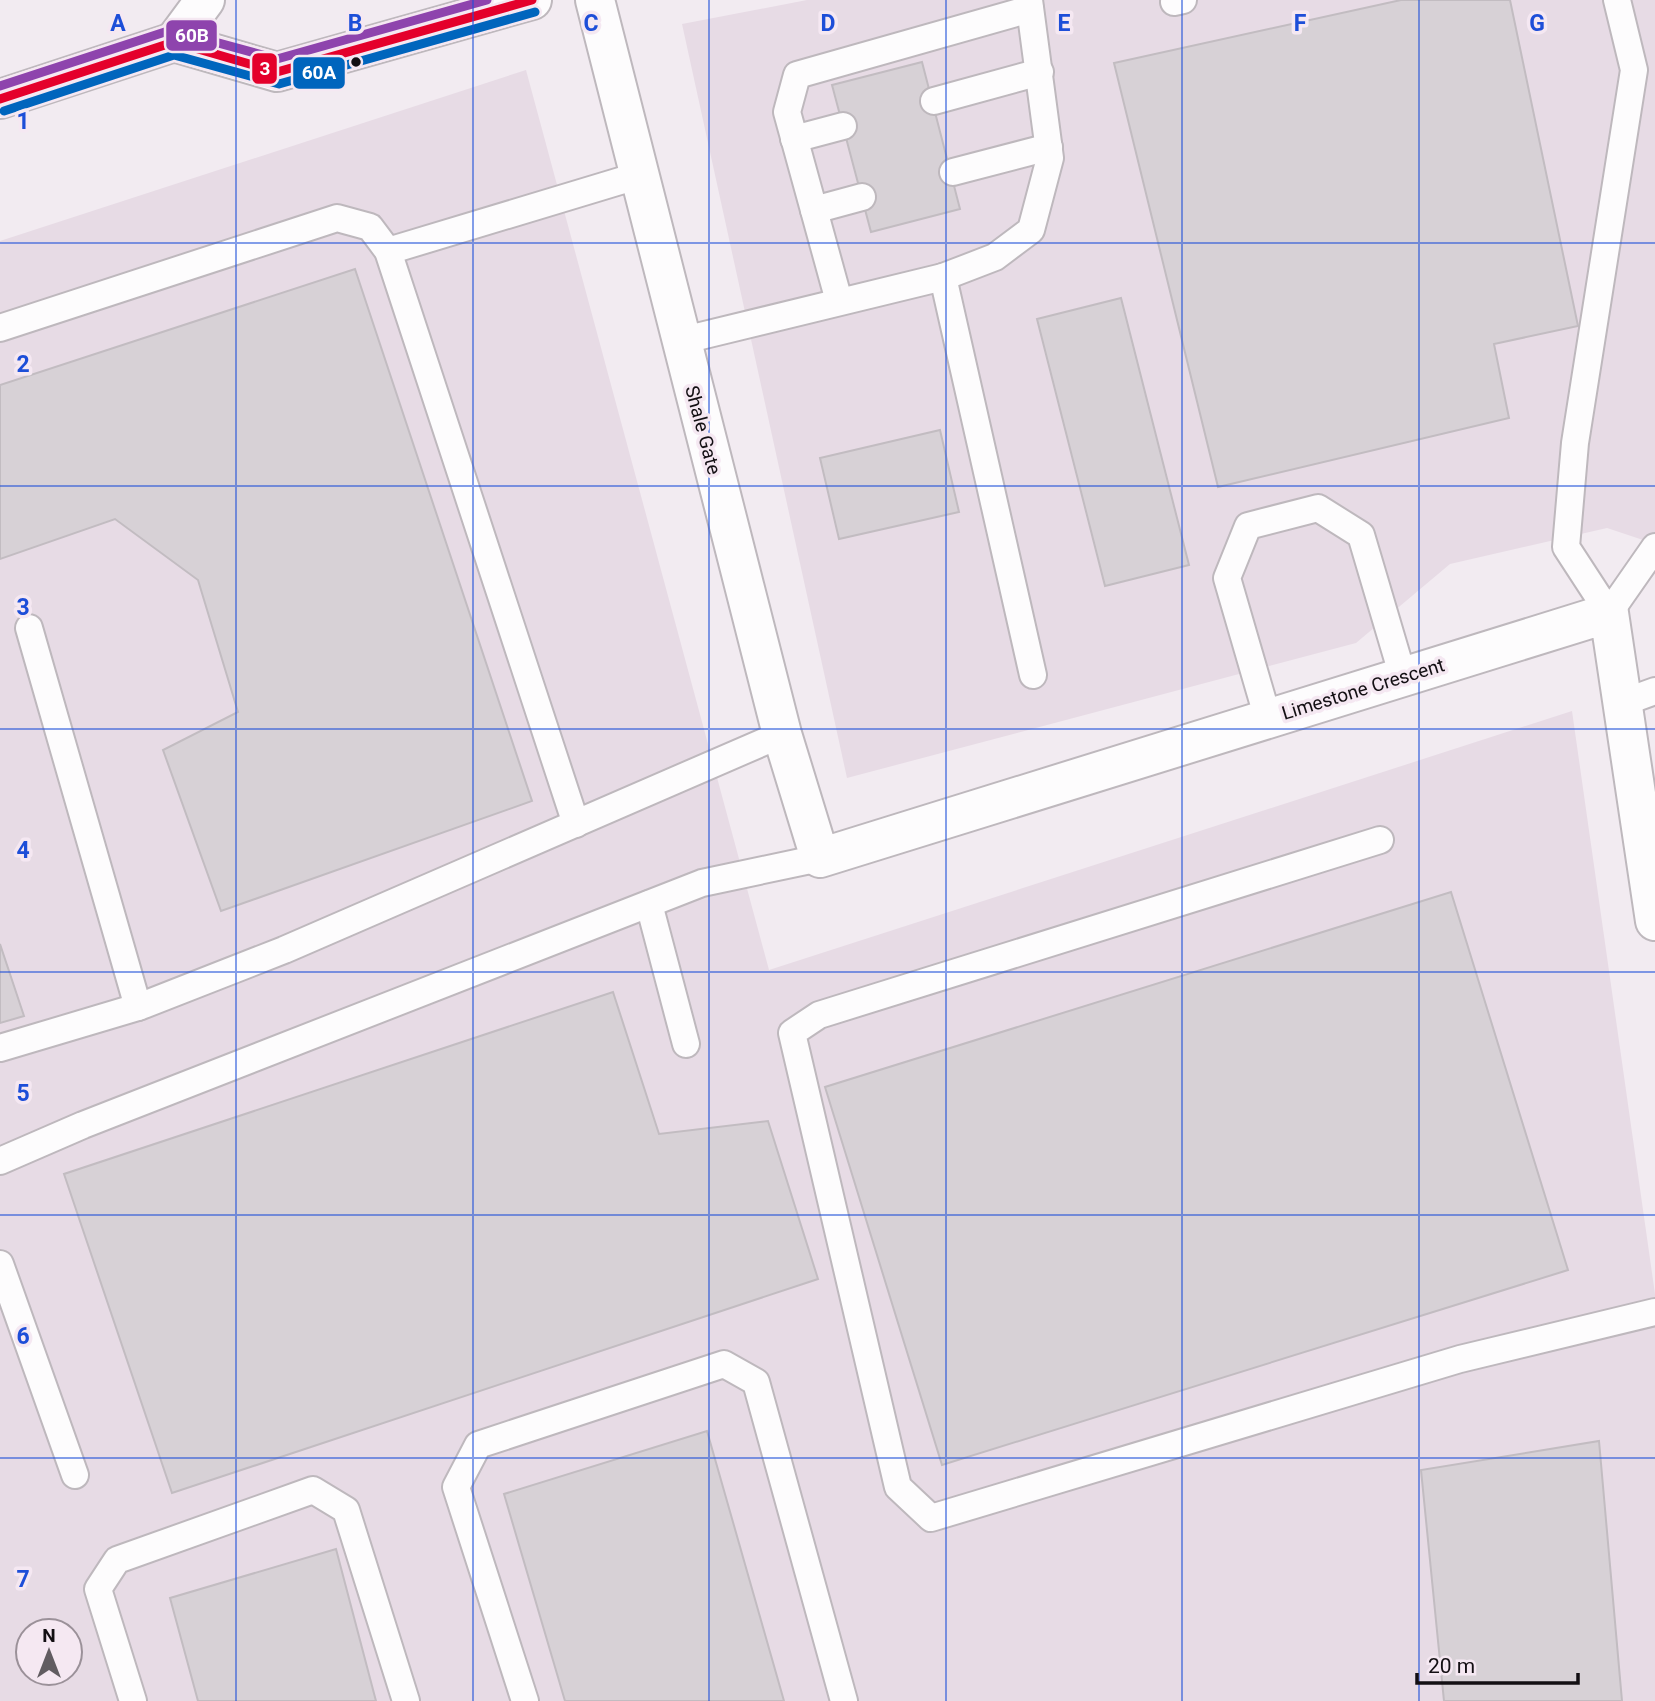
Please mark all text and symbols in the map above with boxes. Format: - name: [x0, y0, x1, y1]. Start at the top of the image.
- text: A: [110, 10, 126, 37]
- text: B: [348, 10, 362, 37]
- text: C: [583, 10, 599, 37]
- text: D: [821, 10, 835, 37]
- text: E: [1058, 10, 1071, 37]
- text: F: [1294, 10, 1307, 37]
- text: G: [1529, 10, 1545, 37]
- line badge: 60B: [165, 19, 218, 52]
- text: 60B: [175, 24, 209, 47]
- line badge: 3: [251, 52, 278, 85]
- unlabelled marker: [349, 55, 363, 69]
- line badge: 60A: [292, 56, 346, 90]
- text: 3: [260, 57, 270, 80]
- text: 60A: [302, 61, 337, 84]
- text: 1: [16, 108, 30, 135]
- text: 2: [16, 351, 30, 378]
- street label: Shale Gate: [680, 383, 726, 477]
- text: 3: [16, 594, 30, 621]
- street label: Limestone Crescent: [1279, 653, 1447, 725]
- text: 4: [16, 837, 30, 864]
- text: 5: [16, 1080, 30, 1107]
- text: 6: [16, 1323, 30, 1350]
- text: 7: [16, 1566, 30, 1593]
- north arrow: [14, 1617, 84, 1687]
- text: N: [42, 1624, 56, 1647]
- scale bar: [1417, 1642, 1578, 1686]
- text: 20 m: [1428, 1654, 1475, 1678]

